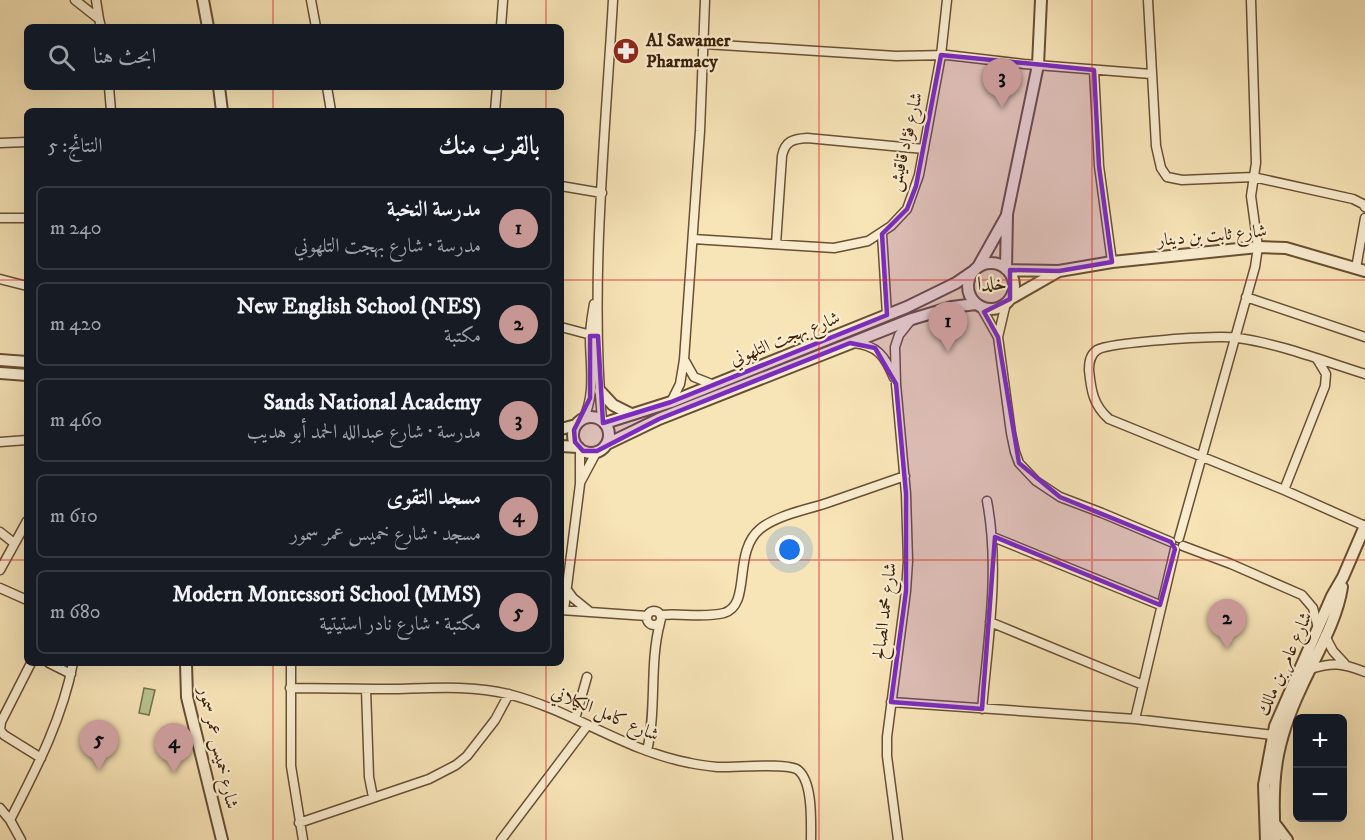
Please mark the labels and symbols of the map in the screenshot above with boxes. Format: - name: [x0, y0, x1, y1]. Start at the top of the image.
- place label: Al Sawamer Pharmacy: [645, 30, 731, 73]
- pharmacy icon: Al Sawamer Pharmacy: [611, 36, 641, 66]
- pin: 3: [982, 58, 1022, 108]
- street label: شارع فؤاد قاقيش: [884, 90, 931, 194]
- street label: شارع ثابت بن دينار: [1154, 220, 1268, 255]
- district label: خلدا: [977, 272, 1007, 297]
- pin: 1: [928, 302, 968, 352]
- street label: شارع بهجت التلهوني: [727, 307, 844, 374]
- your location: [775, 535, 804, 564]
- street label: شارع محمد الصالح: [868, 561, 906, 661]
- pin: 2: [1208, 600, 1246, 649]
- street label: شارع عامر بن مالك: [1252, 609, 1320, 721]
- street label: شارع كامل الكيلاني: [547, 681, 662, 749]
- street label: شارع خميس عمر سمور: [190, 683, 243, 812]
- pin: 5: [80, 720, 118, 770]
- pin: 4: [154, 724, 194, 773]

